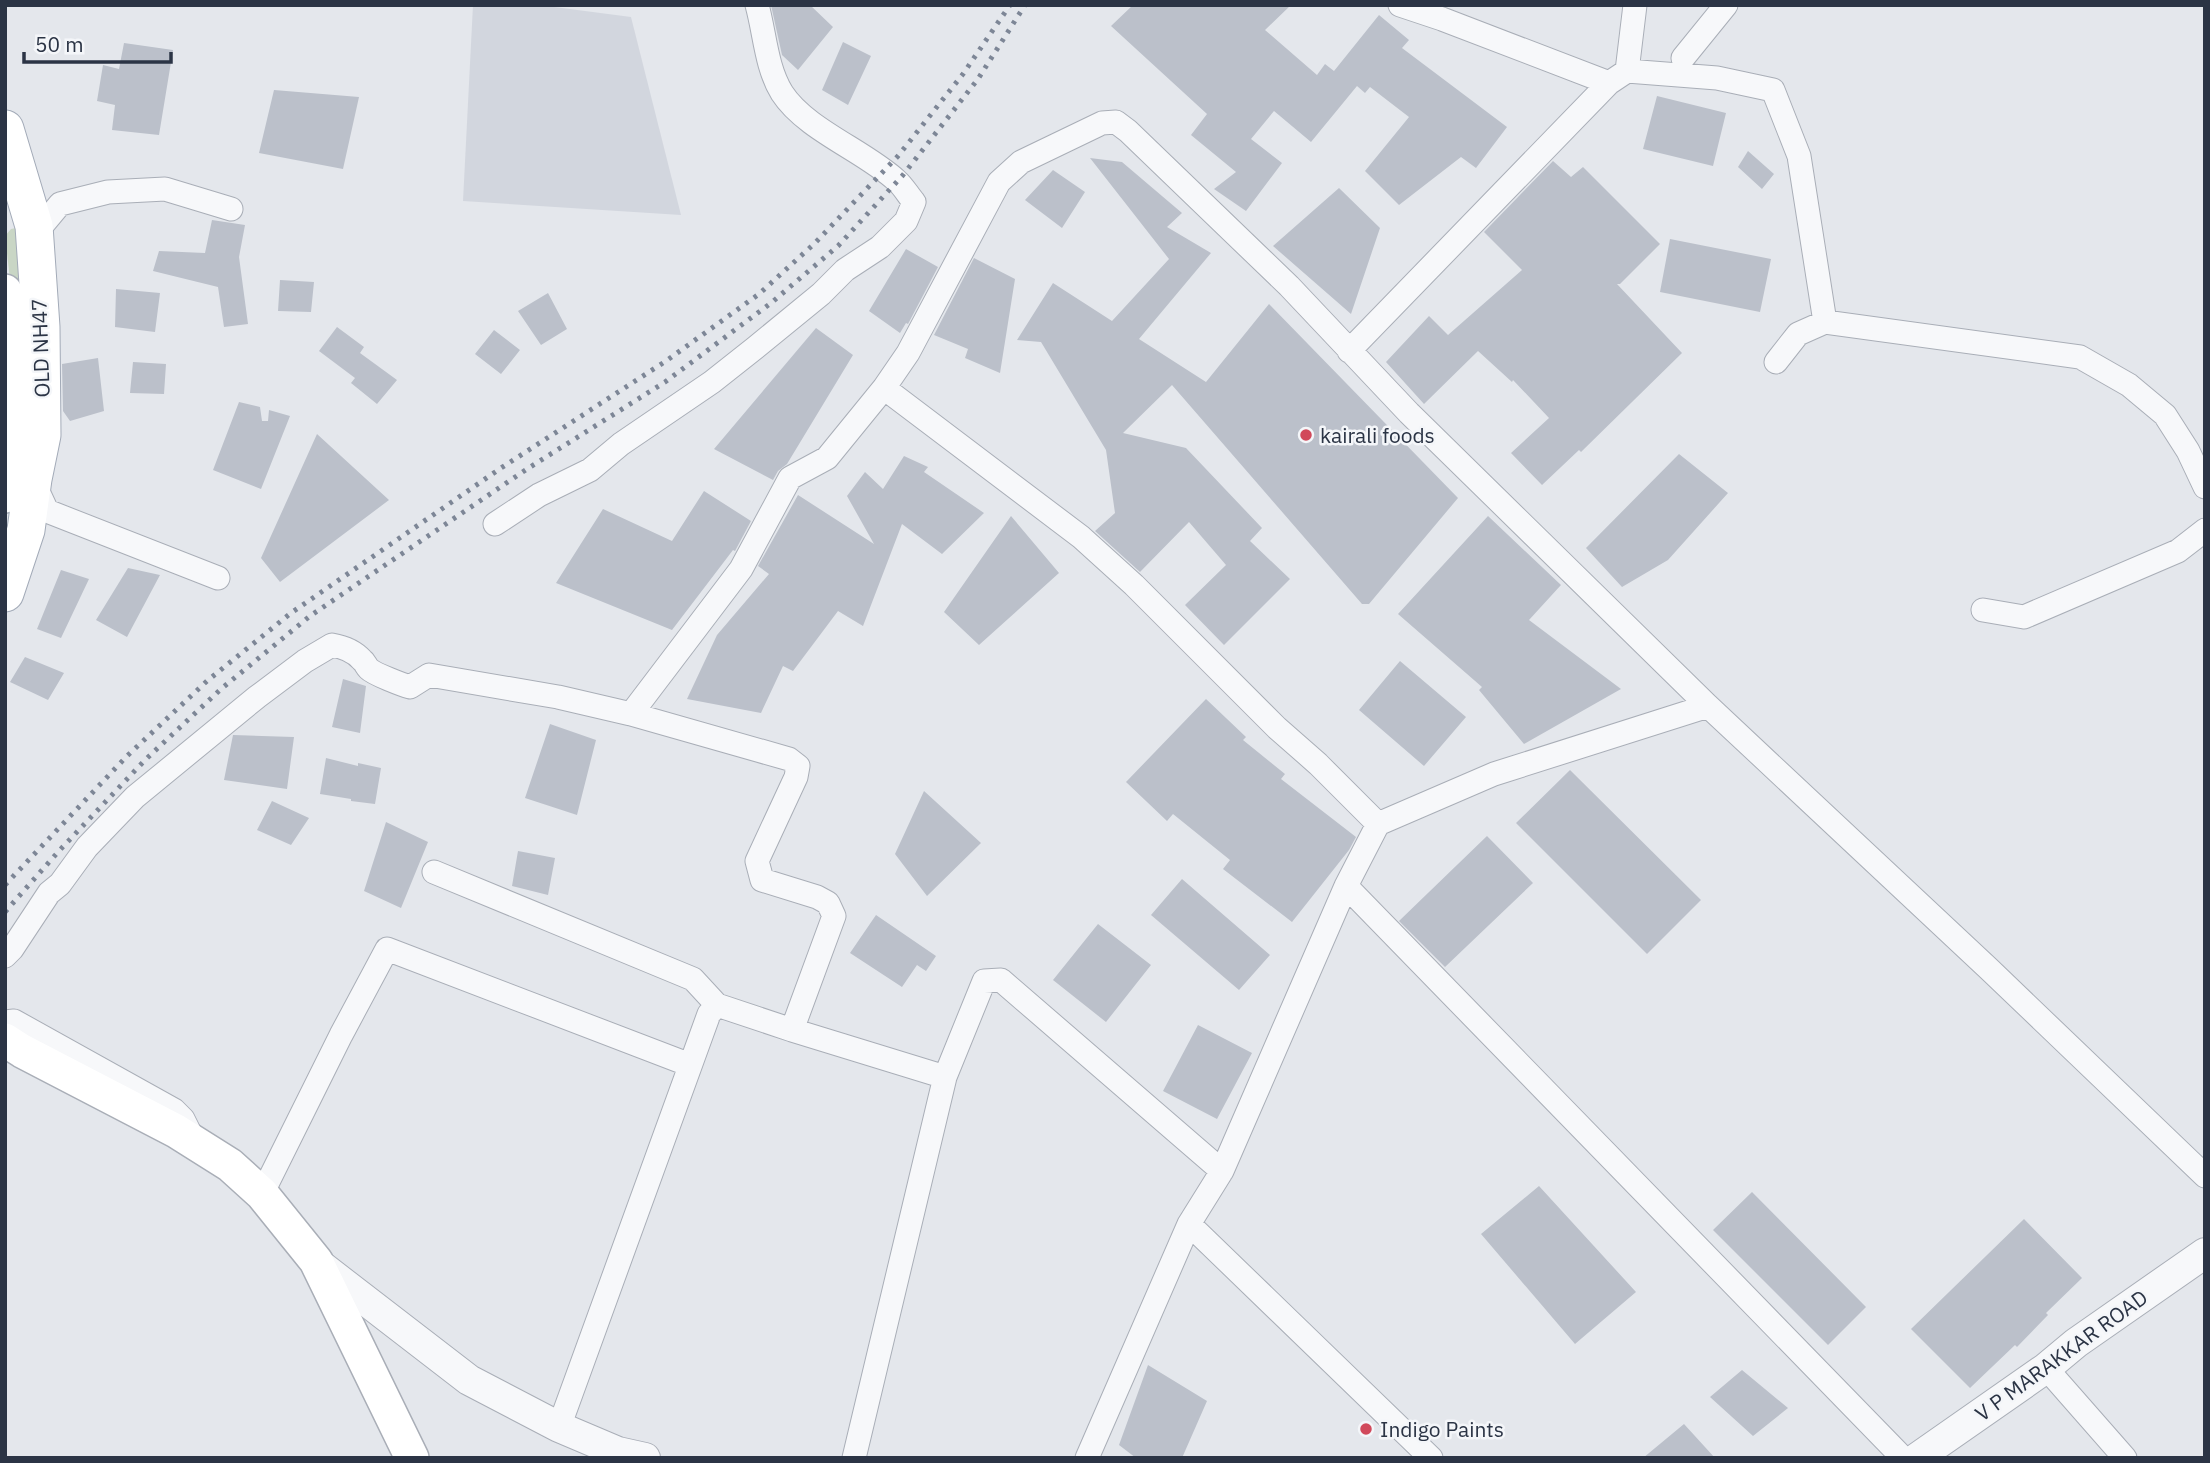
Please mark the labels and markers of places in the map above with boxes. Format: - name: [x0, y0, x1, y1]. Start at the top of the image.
- place label: kairali foods: [1320, 421, 1435, 449]
- marker: kairali foods: [1298, 427, 1314, 443]
- place label: Indigo Paints: [1380, 1415, 1504, 1443]
- marker: Indigo Paints: [1358, 1421, 1374, 1437]

